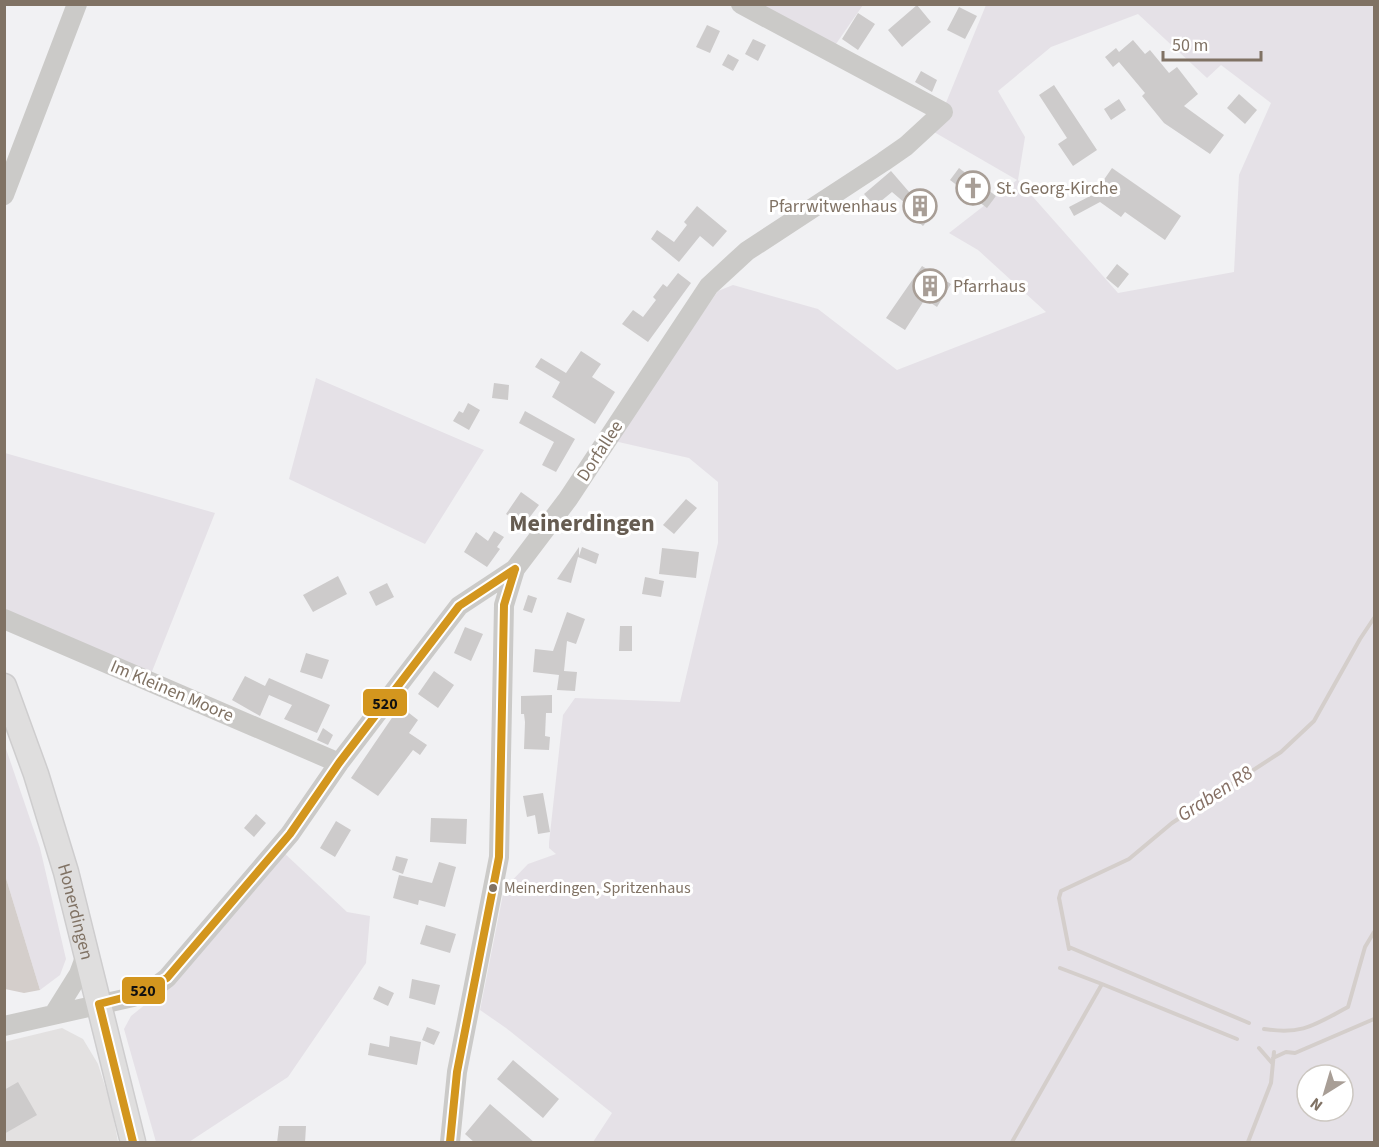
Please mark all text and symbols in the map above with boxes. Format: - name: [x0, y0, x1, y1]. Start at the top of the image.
- scale bar: [1163, 24, 1260, 62]
- text: 50 m: [1172, 33, 1208, 58]
- church icon: St. Georg-Kirche: [955, 170, 991, 206]
- place label: St. Georg-Kirche: [996, 176, 1118, 201]
- building icon: Pfarrwitwenhaus: [902, 188, 938, 224]
- place label: Pfarrwitwenhaus: [769, 194, 897, 219]
- building icon: Pfarrhaus: [912, 268, 948, 304]
- place label: Pfarrhaus: [953, 274, 1026, 299]
- street label: Dorfallee: [571, 416, 629, 486]
- district label: Meinerdingen: [509, 506, 655, 541]
- street label: Im Kleinen Moore: [107, 654, 237, 728]
- line badge: 520: [362, 688, 408, 717]
- text: 520: [372, 693, 398, 715]
- water label: Graben R8: [1172, 759, 1258, 829]
- street label: Honerdingen: [52, 860, 100, 962]
- place label: Meinerdingen, Spritzenhaus: [504, 877, 691, 899]
- marker: Meinerdingen, Spritzenhaus: [487, 882, 499, 894]
- line badge: 520: [121, 976, 166, 1005]
- text: 520: [130, 980, 156, 1002]
- north arrow: [1295, 1063, 1355, 1123]
- text: N: [1306, 1092, 1327, 1116]

